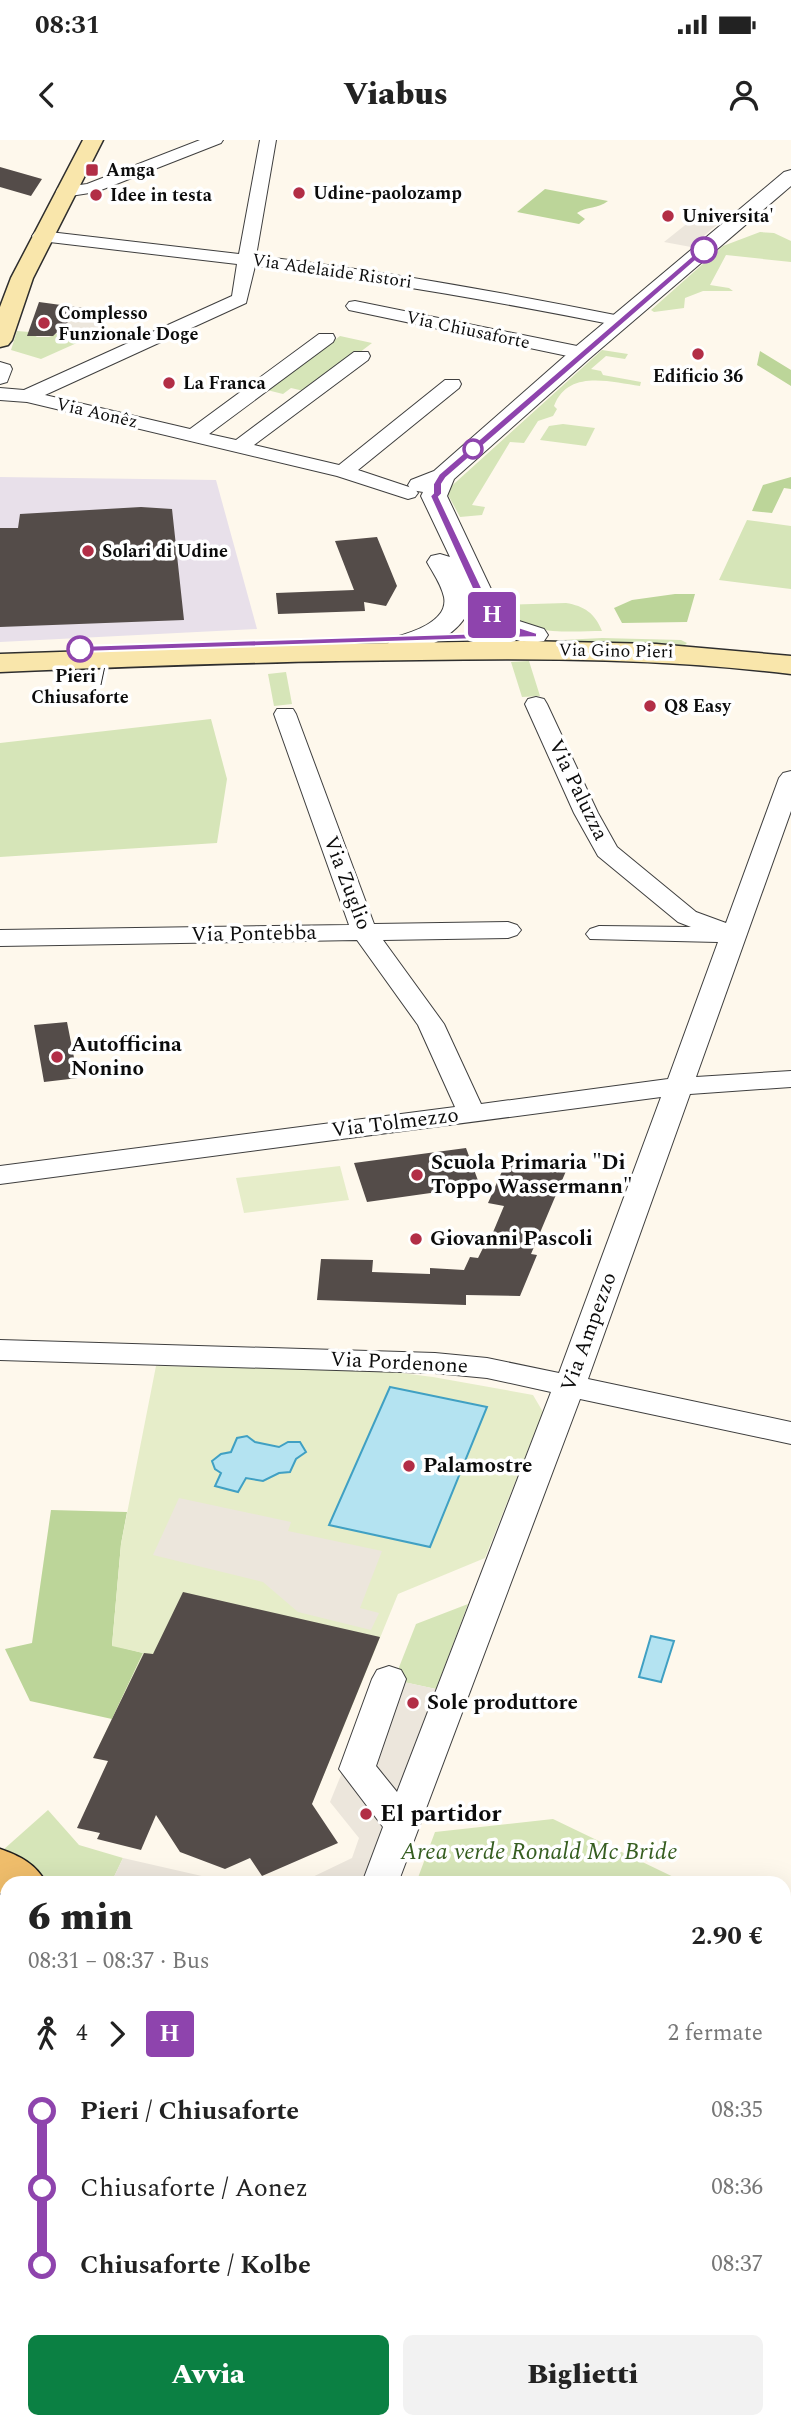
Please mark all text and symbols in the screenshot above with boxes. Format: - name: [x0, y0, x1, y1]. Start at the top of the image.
- text: 08:31: [35, 5, 100, 45]
- text: Viabus: [343, 70, 448, 119]
- icon: back: [28, 76, 66, 114]
- icon: person: [725, 76, 763, 114]
- place label: Amga: [106, 157, 156, 184]
- marker: Amga: [84, 162, 100, 178]
- place label: Udine-paolozamp: [313, 180, 462, 207]
- place label: Idee in testa: [110, 182, 213, 209]
- marker: Udine-paolozamp: [291, 185, 307, 201]
- marker: Idee in testa: [88, 187, 104, 203]
- place label: Universita': [682, 203, 774, 230]
- marker: Universita': [660, 208, 676, 224]
- unlabelled marker: [691, 237, 717, 263]
- street label: Via Adelaide Ristori: [250, 246, 414, 296]
- place label: Complesso Funzionale Doge: [58, 300, 199, 348]
- street label: Via Chiusaforte: [404, 304, 532, 356]
- marker: Complesso Funzionale Doge: [36, 315, 52, 331]
- marker: Edificio 36: [690, 346, 706, 362]
- place label: Edificio 36: [653, 363, 743, 390]
- place label: La Franca: [183, 370, 266, 397]
- marker: La Franca: [161, 375, 177, 391]
- street label: Via Aonêz: [54, 391, 140, 435]
- unlabelled marker: [463, 439, 483, 459]
- place label: Solari di Udine: [102, 538, 228, 565]
- marker: Solari di Udine: [80, 543, 96, 559]
- line badge: H: [469, 592, 515, 638]
- text: H: [482, 597, 502, 633]
- marker: Pieri / Chiusaforte: [67, 636, 93, 662]
- street label: Via Gino Pieri: [558, 636, 674, 666]
- place label: Pieri / Chiusaforte: [31, 663, 129, 711]
- place label: Q8 Easy: [664, 693, 732, 720]
- marker: Q8 Easy: [642, 698, 658, 714]
- street label: Via Paluzza: [540, 734, 617, 847]
- street label: Via Zuglio: [314, 831, 380, 935]
- street label: Via Pontebba: [191, 917, 318, 951]
- place label: Autofficina Nonino: [71, 1029, 182, 1085]
- marker: Autofficina Nonino: [49, 1049, 65, 1065]
- street label: Via Tolmezzo: [330, 1099, 460, 1147]
- place label: Scuola Primaria "Di Toppo Wassermann": [431, 1147, 632, 1203]
- marker: Scuola Primaria "Di Toppo Wassermann": [409, 1167, 425, 1183]
- place label: Giovanni Pascoli: [430, 1223, 593, 1255]
- marker: Giovanni Pascoli: [408, 1231, 424, 1247]
- street label: Via Ampezzo: [553, 1268, 625, 1396]
- street label: Via Pordenone: [329, 1343, 469, 1383]
- place label: Palamostre: [423, 1450, 533, 1482]
- marker: Palamostre: [401, 1458, 417, 1474]
- place label: Sole produttore: [427, 1687, 578, 1719]
- marker: Sole produttore: [405, 1695, 421, 1711]
- place label: El partidor: [380, 1796, 502, 1832]
- marker: El partidor: [358, 1806, 374, 1822]
- park label: Area verde Ronald Mc Bride: [399, 1834, 678, 1870]
- text: 6 min: [28, 1889, 133, 1947]
- text: 2.90 €: [691, 1916, 763, 1956]
- text: 08:31 – 08:37 · Bus: [28, 1944, 210, 1979]
- icon: walk: [28, 2015, 66, 2053]
- icon: forward: [98, 2015, 136, 2053]
- text: 4: [76, 2016, 88, 2051]
- text: H: [160, 2016, 180, 2052]
- text: 2 fermate: [667, 2016, 763, 2051]
- text: Pieri / Chiusaforte: [80, 2091, 299, 2131]
- text: 08:35: [711, 2093, 763, 2128]
- text: Chiusaforte / Aonez: [80, 2168, 308, 2208]
- text: 08:36: [711, 2170, 763, 2205]
- text: Chiusaforte / Kolbe: [80, 2245, 311, 2285]
- text: 08:37: [711, 2247, 763, 2282]
- button: Avvia: [28, 2335, 389, 2415]
- button: Biglietti: [403, 2335, 763, 2415]

